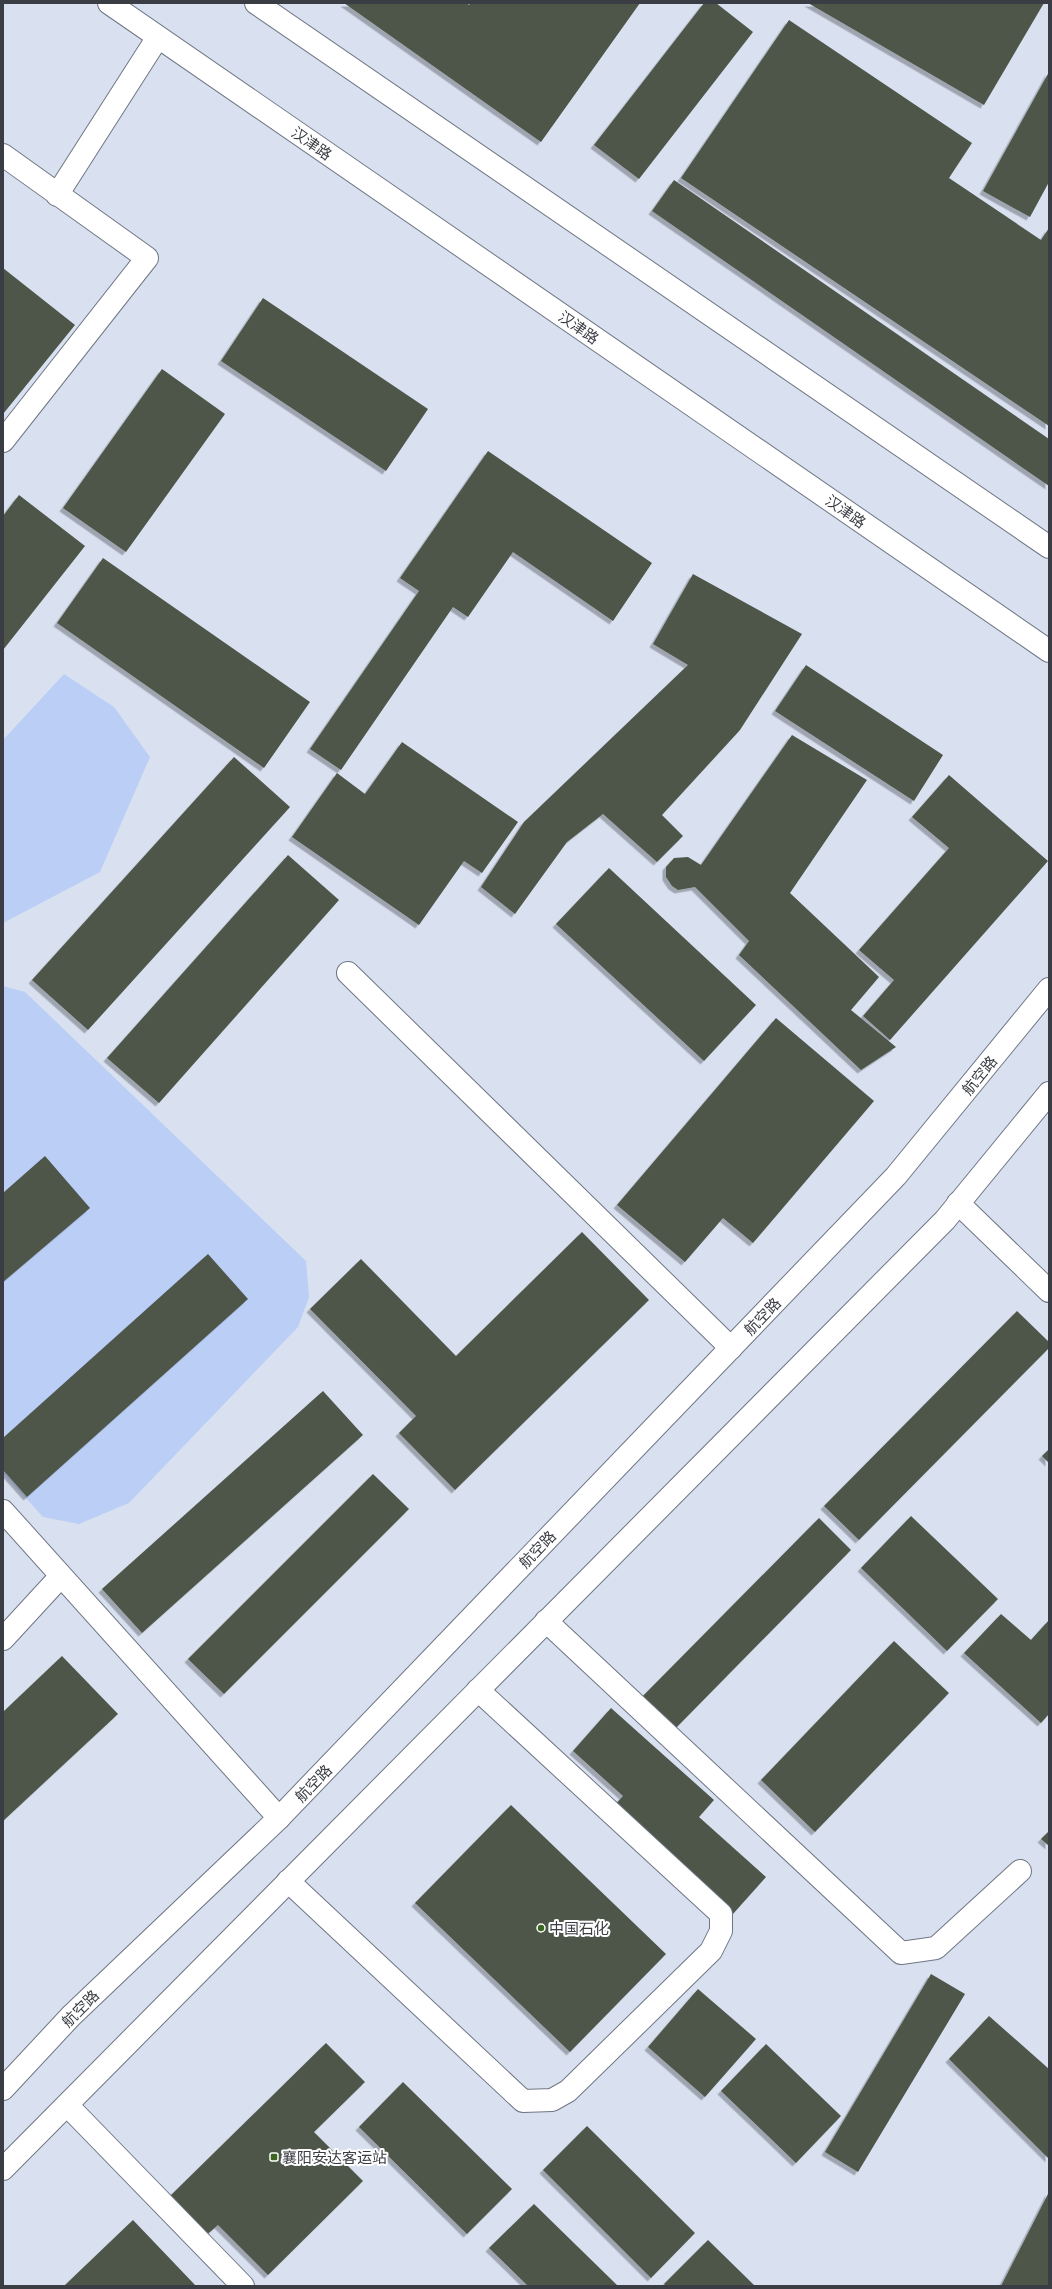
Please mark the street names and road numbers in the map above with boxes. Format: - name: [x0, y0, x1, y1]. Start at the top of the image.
- street label: 汉津路: [288, 123, 336, 163]
- street label: 汉津路: [555, 307, 603, 347]
- street label: 汉津路: [822, 491, 870, 531]
- street label: 航空路: [958, 1052, 1000, 1098]
- street label: 航空路: [740, 1294, 784, 1338]
- street label: 航空路: [515, 1527, 559, 1571]
- street label: 航空路: [291, 1761, 335, 1805]
- street label: 航空路: [58, 1986, 102, 2030]

